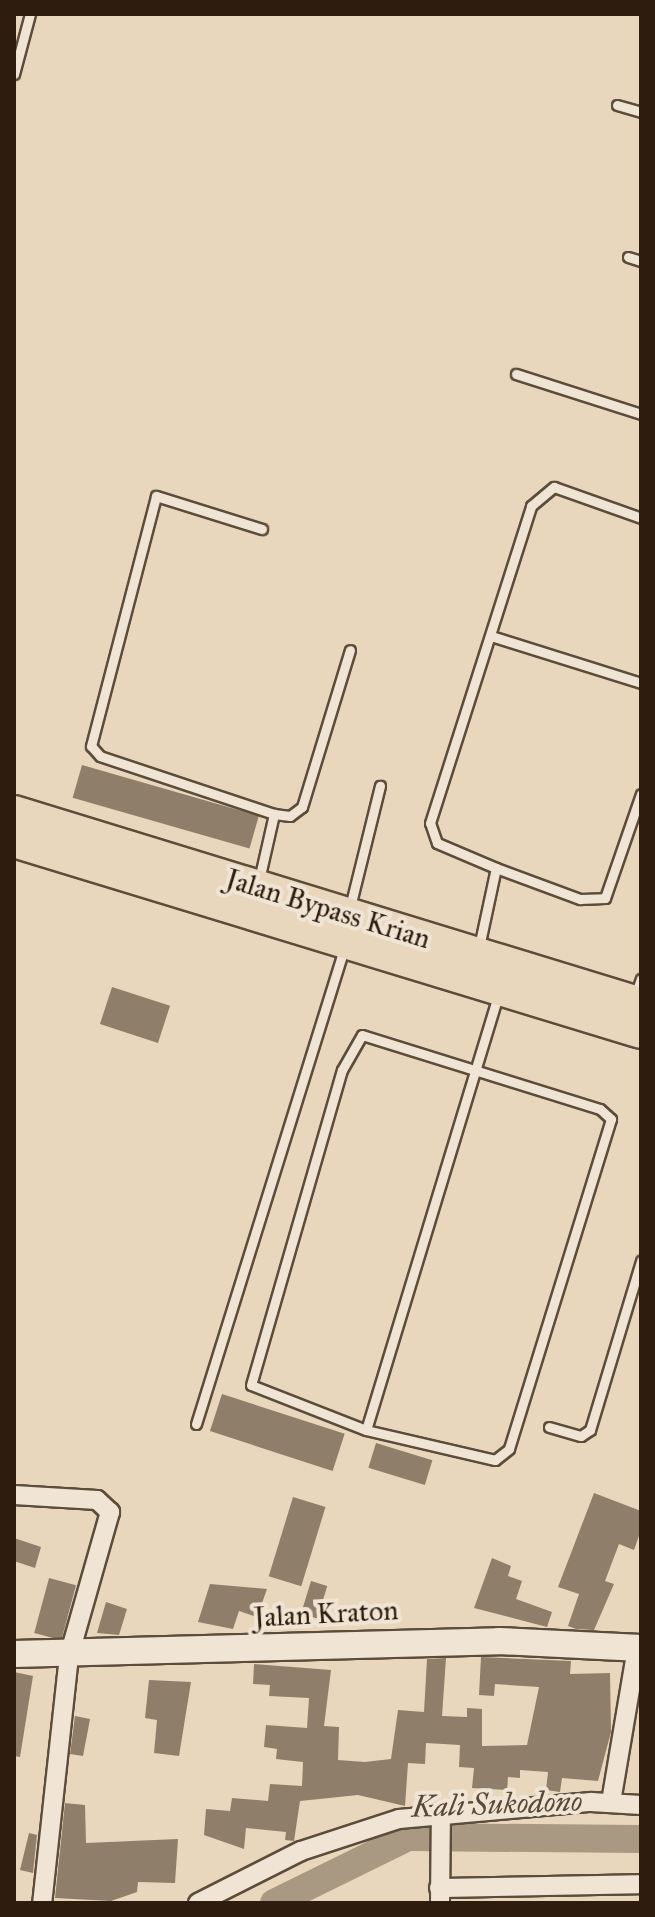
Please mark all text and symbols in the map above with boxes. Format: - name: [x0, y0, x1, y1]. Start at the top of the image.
- street label: Jalan Bypass Krian: [222, 862, 434, 956]
- street label: Jalan Kraton: [253, 1593, 399, 1635]
- water label: Kali Sukodono: [411, 1783, 583, 1825]

